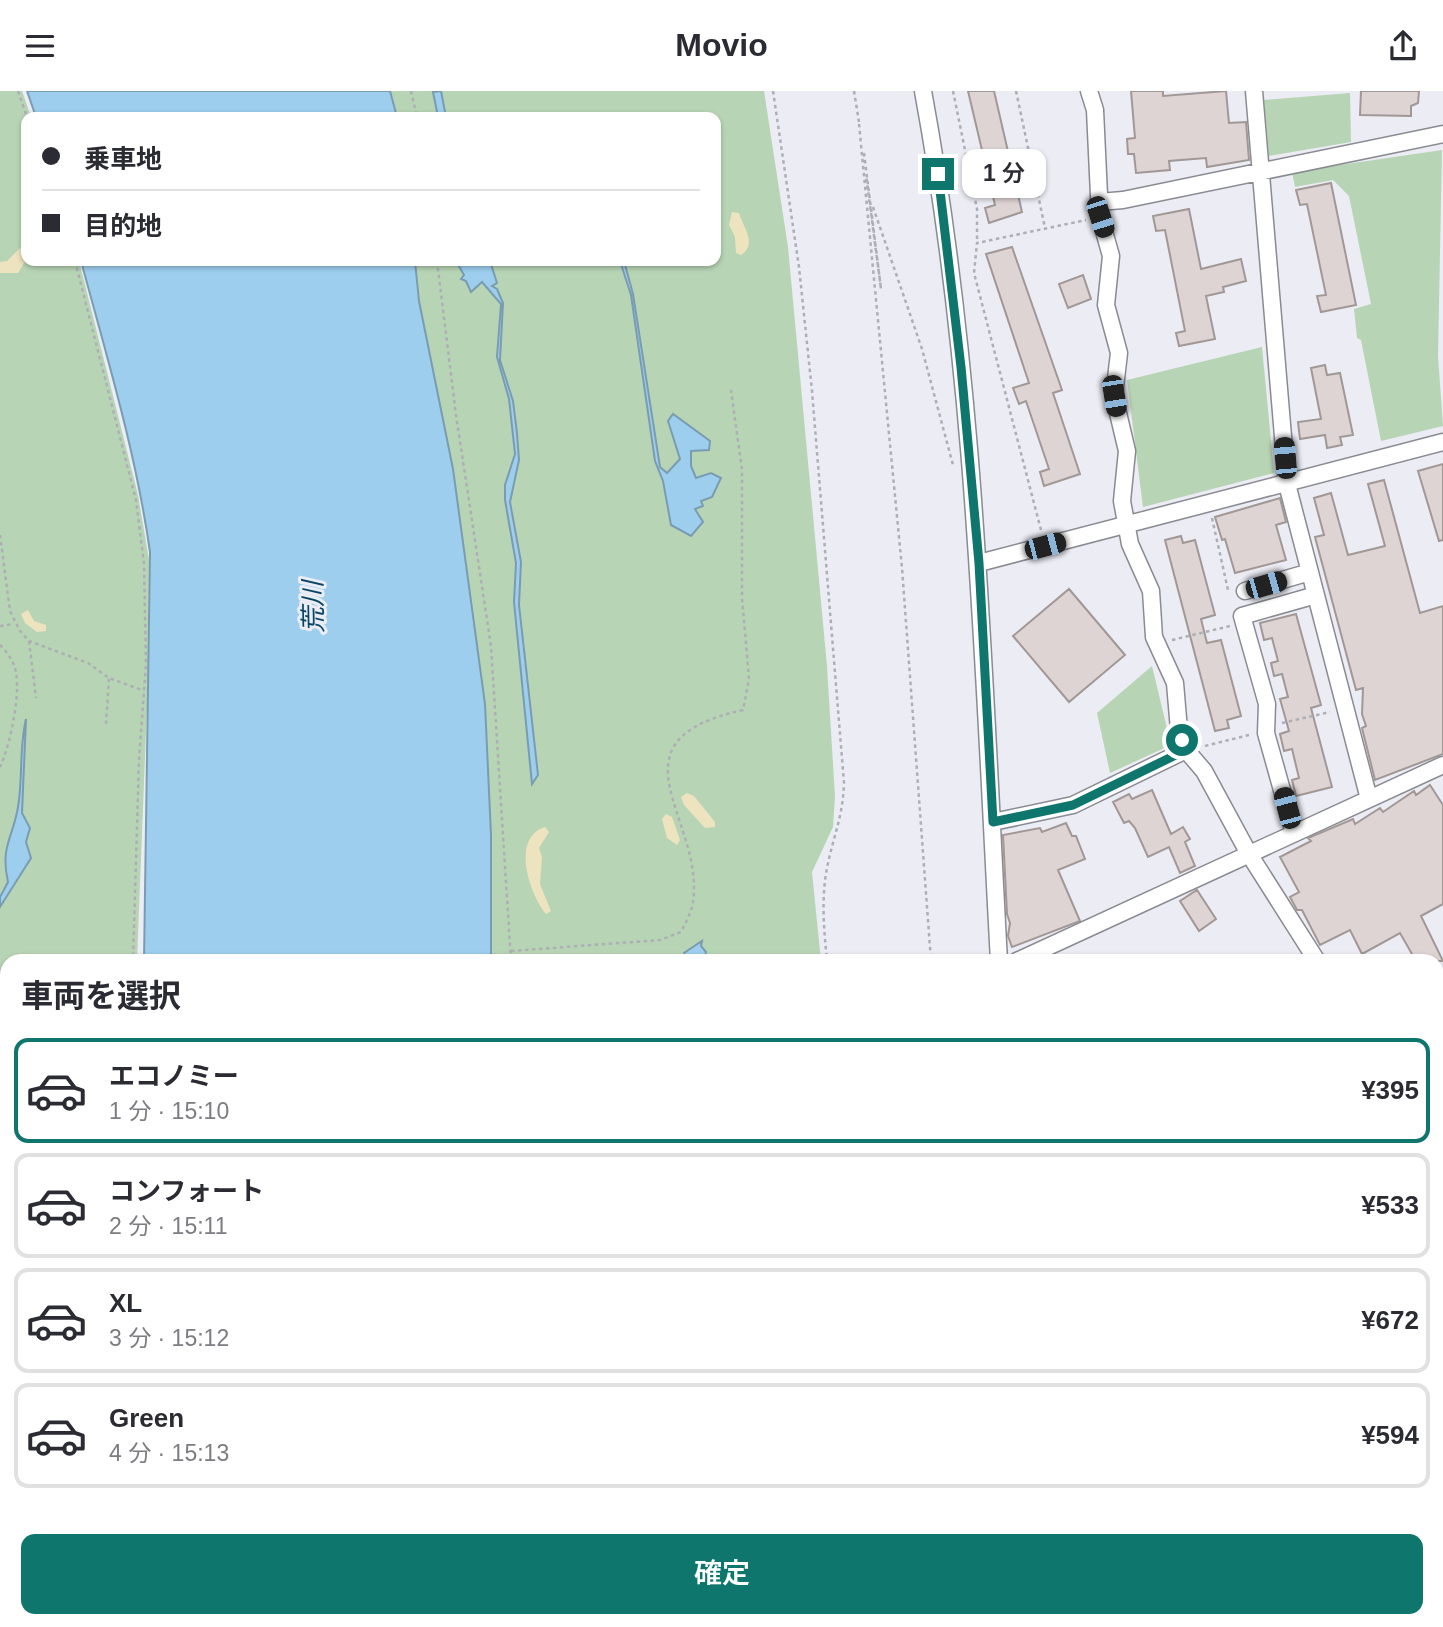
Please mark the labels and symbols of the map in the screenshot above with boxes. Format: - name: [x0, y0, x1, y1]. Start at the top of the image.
- callout: 1 分: [962, 149, 1046, 199]
- route end: [922, 158, 954, 190]
- car: [1084, 194, 1117, 240]
- car: [1101, 374, 1128, 418]
- car: [1273, 436, 1298, 480]
- car: [1022, 530, 1069, 562]
- car: [1243, 569, 1290, 601]
- water label: 荒川: [297, 578, 328, 633]
- route start: [1166, 724, 1198, 756]
- car: [1272, 785, 1303, 831]

